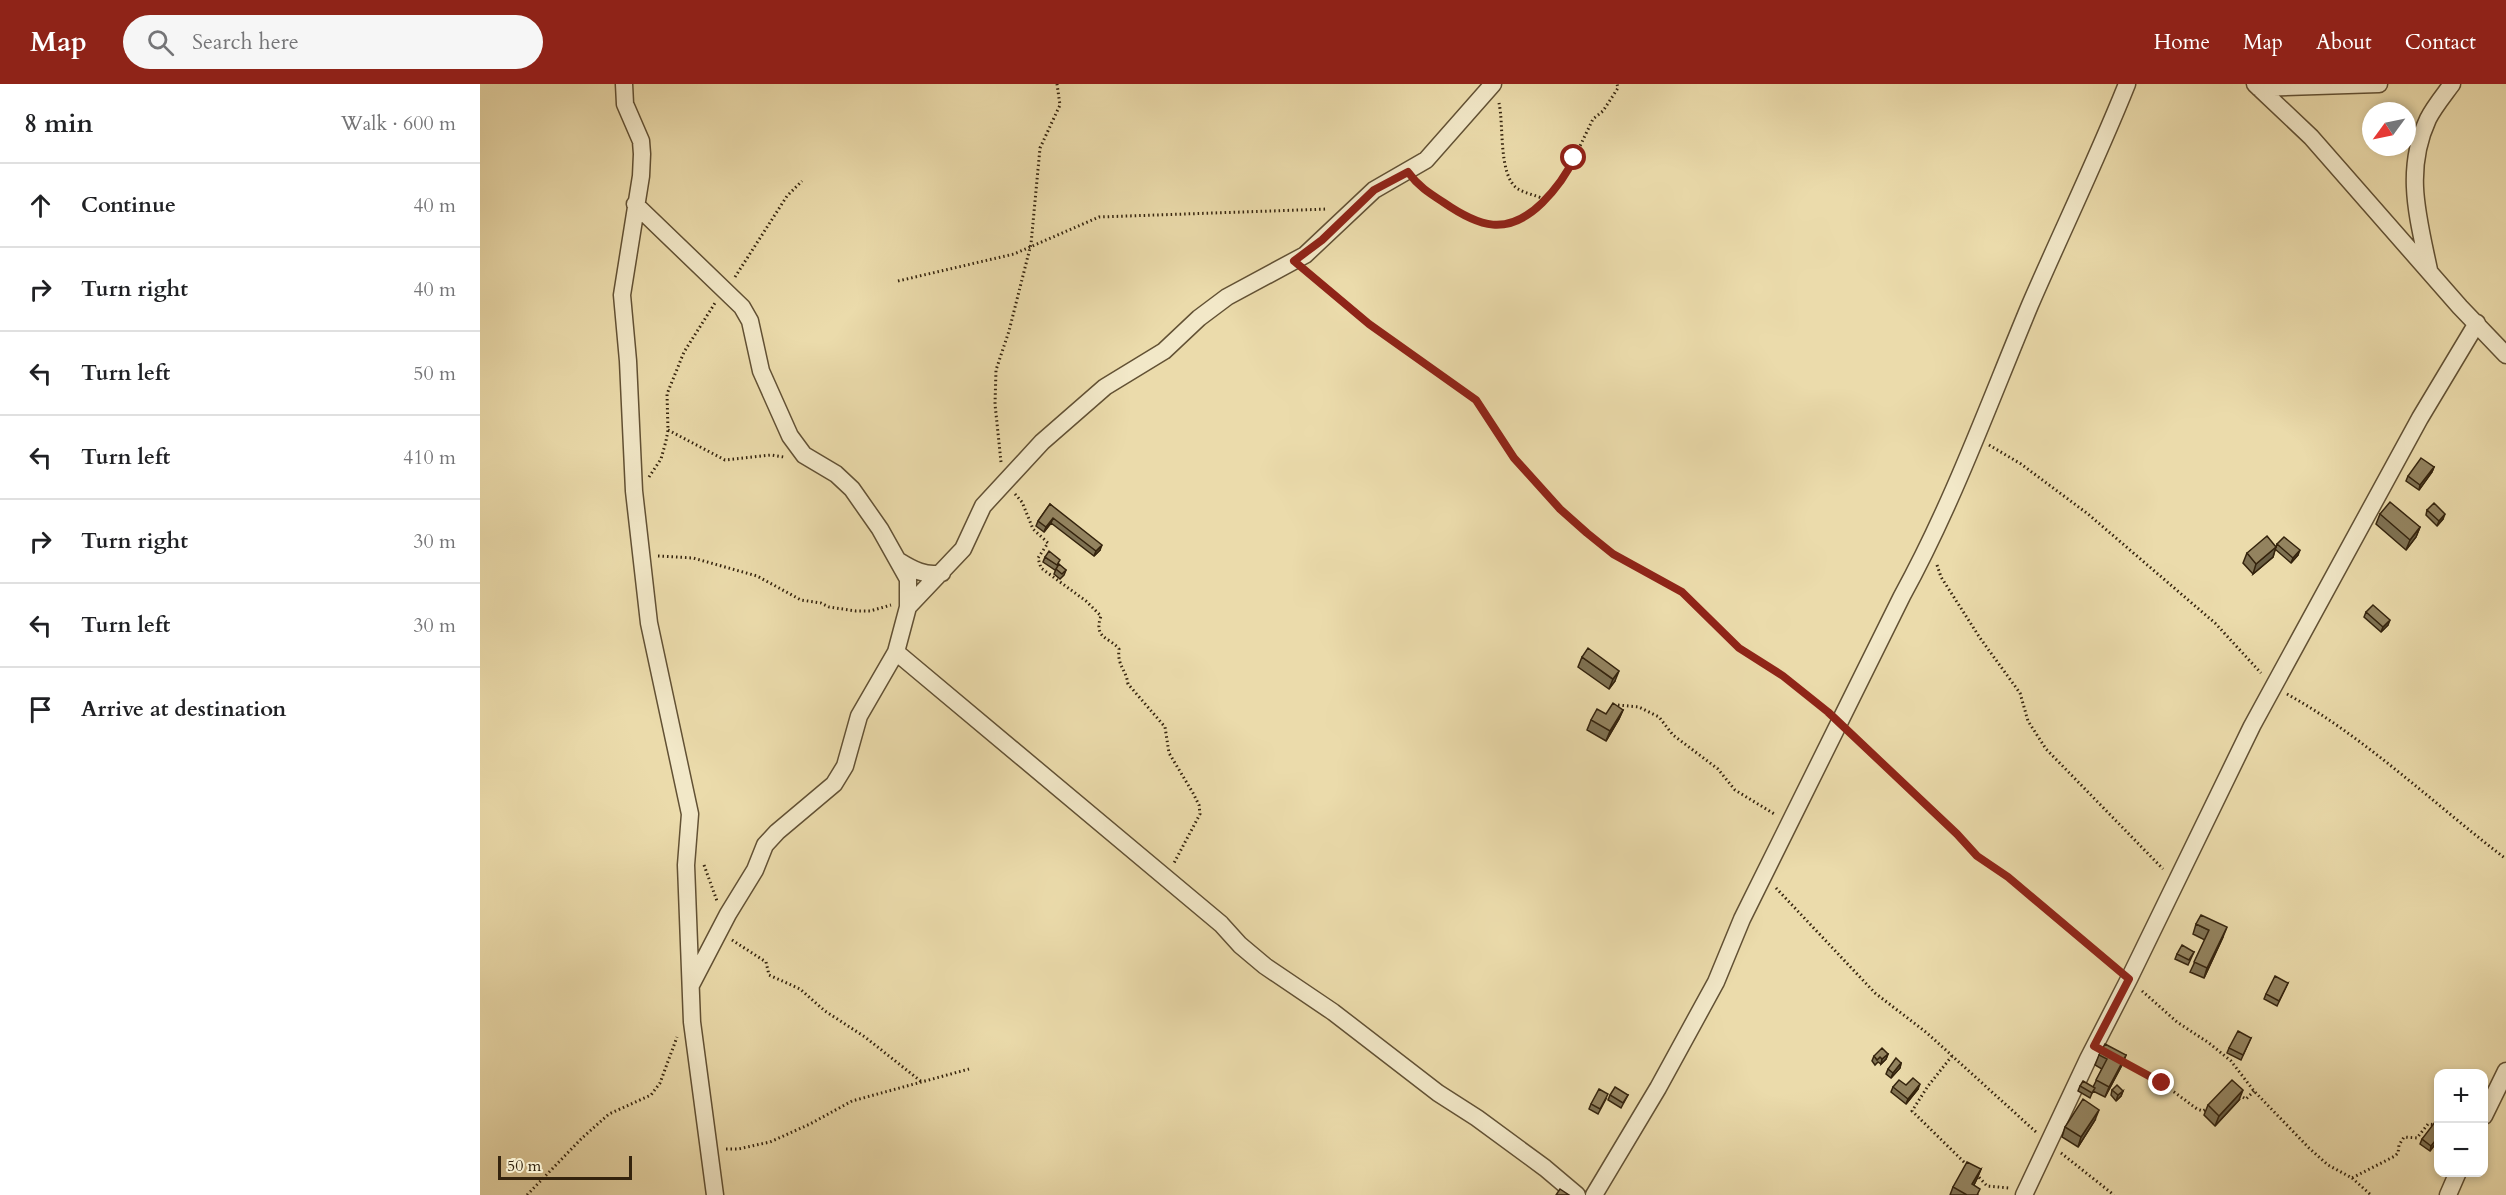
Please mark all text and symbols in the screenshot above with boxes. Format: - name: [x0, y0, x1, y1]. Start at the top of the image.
- search box: [123, 15, 543, 69]
- text: Map: [30, 23, 87, 61]
- icon: search: [144, 26, 177, 59]
- text: Search here: [192, 27, 299, 57]
- text: Home: [2154, 28, 2210, 57]
- text: Map: [2243, 28, 2283, 57]
- text: About: [2316, 28, 2372, 57]
- text: Contact: [2405, 28, 2476, 57]
- north arrow: [2362, 102, 2416, 156]
- text: 8 min: [24, 106, 93, 141]
- text: Walk · 600 m: [341, 110, 456, 137]
- route start: [1560, 144, 1586, 170]
- icon: ahead: [24, 189, 57, 222]
- text: Continue: [81, 190, 176, 220]
- text: 40 m: [413, 192, 456, 219]
- icon: right: [24, 273, 57, 306]
- text: Turn right: [81, 274, 188, 304]
- text: 40 m: [413, 276, 456, 303]
- icon: left: [24, 357, 57, 390]
- text: Turn left: [81, 358, 170, 388]
- text: 50 m: [413, 360, 456, 387]
- icon: left: [24, 441, 57, 474]
- text: Turn left: [81, 442, 170, 472]
- text: 410 m: [403, 444, 456, 471]
- icon: right: [24, 525, 57, 558]
- text: Turn right: [81, 526, 188, 556]
- text: 30 m: [413, 528, 456, 555]
- icon: left: [24, 609, 57, 642]
- text: Turn left: [81, 610, 170, 640]
- text: 30 m: [413, 612, 456, 639]
- icon: arrive: [24, 693, 57, 726]
- text: Arrive at destination: [81, 694, 286, 724]
- route end: [2148, 1069, 2174, 1095]
- map controls: [2434, 1069, 2488, 1177]
- button: +: [2434, 1069, 2488, 1123]
- button: −: [2434, 1123, 2488, 1177]
- scale bar: [498, 1153, 632, 1180]
- text: 50 m: [507, 1155, 541, 1177]

